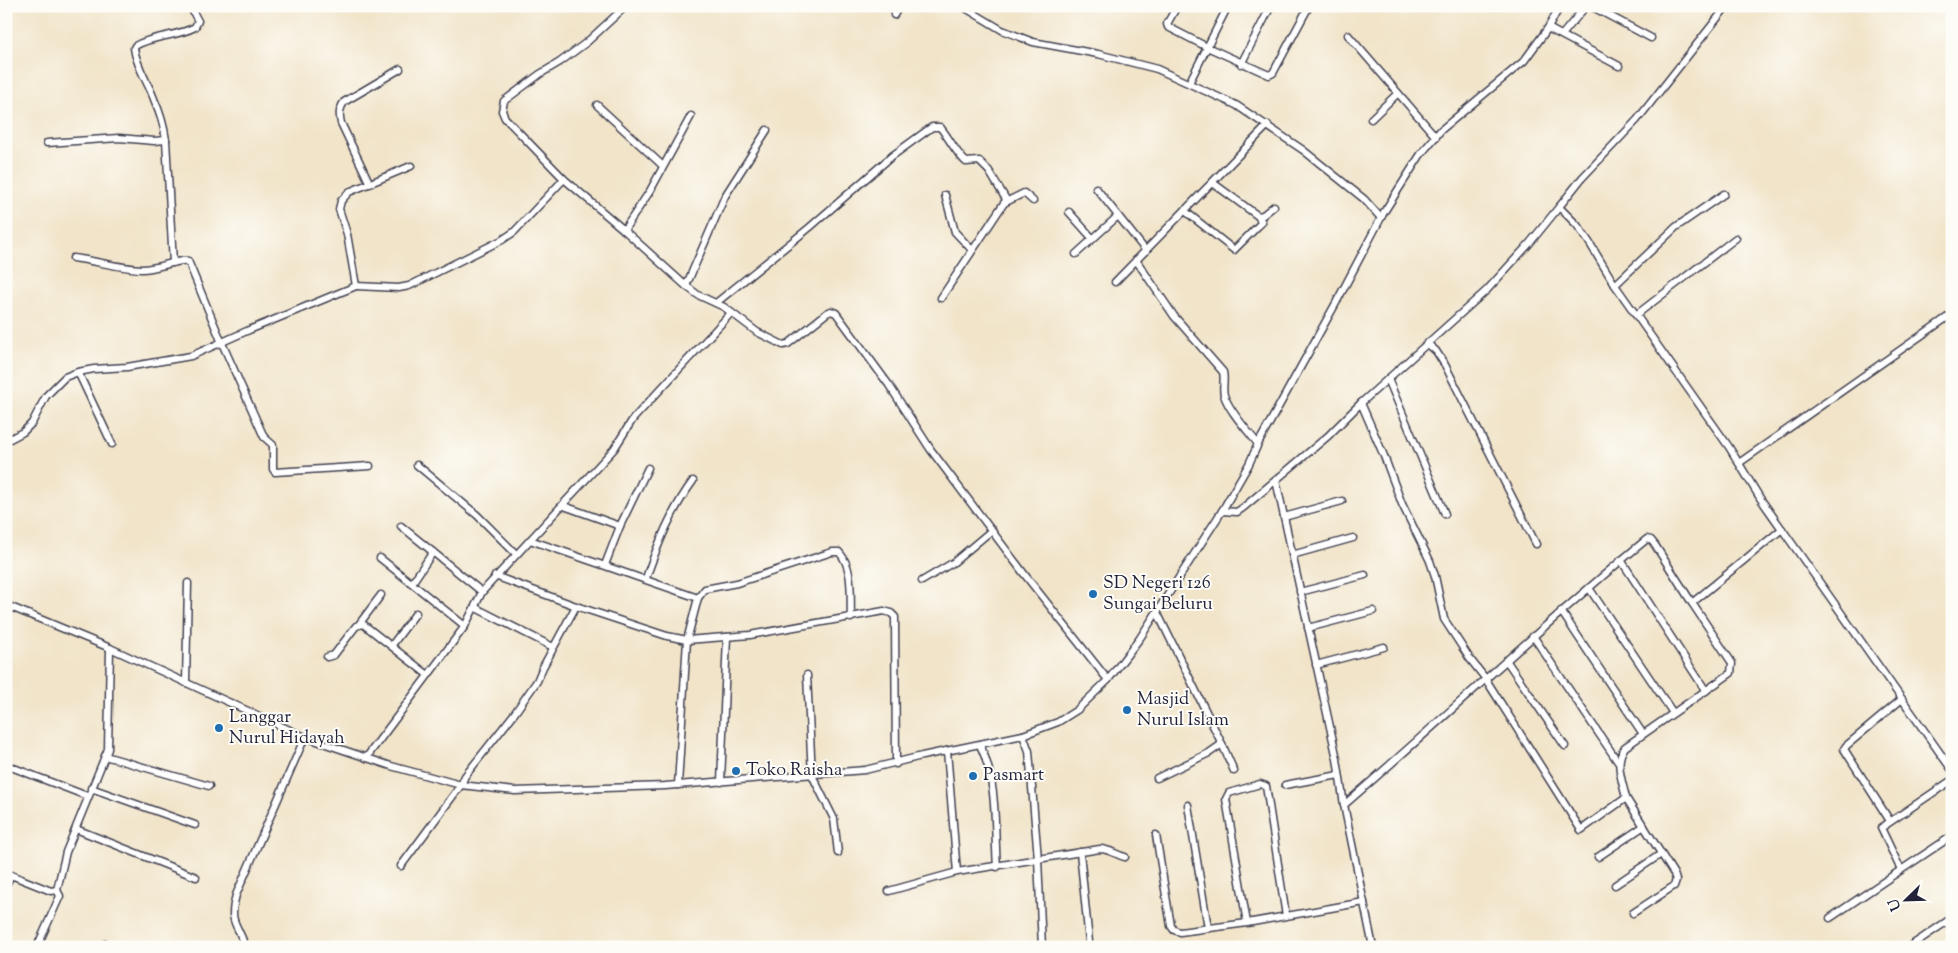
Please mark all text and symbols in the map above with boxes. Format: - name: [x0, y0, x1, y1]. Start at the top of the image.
- place label: SD Negeri 126 Sungai Beluru: [1103, 571, 1213, 618]
- marker: SD Negeri 126 Sungai Beluru: [1087, 588, 1099, 600]
- place label: Masjid Nurul Islam: [1137, 687, 1229, 734]
- marker: Masjid Nurul Islam: [1121, 704, 1133, 716]
- place label: Langgar Nurul Hidayah: [229, 705, 345, 752]
- marker: Langgar Nurul Hidayah: [213, 722, 225, 734]
- place label: Toko Raisha: [746, 758, 842, 784]
- place label: Pasmart: [983, 763, 1044, 789]
- marker: Toko Raisha: [730, 765, 742, 777]
- marker: Pasmart: [967, 770, 979, 782]
- north arrow: [1880, 876, 1930, 926]
- text: U: [1884, 895, 1907, 913]

